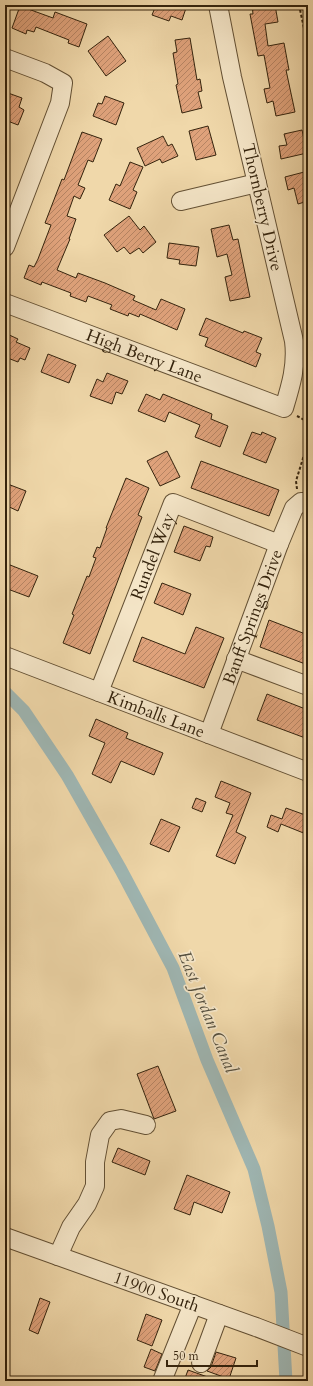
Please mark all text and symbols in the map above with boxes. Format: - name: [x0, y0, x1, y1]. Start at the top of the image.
- street label: Thornberry Drive: [237, 141, 288, 273]
- street label: High Berry Lane: [83, 324, 206, 388]
- street label: Rundel Way: [125, 509, 180, 603]
- street label: Banff Springs Drive: [217, 546, 288, 688]
- street label: Kimballs Lane: [104, 685, 208, 743]
- water label: East Jordan Canal: [172, 947, 244, 1078]
- street label: 11900 South: [110, 1266, 203, 1318]
- scale bar: [167, 1342, 257, 1368]
- text: 50 m: [173, 1348, 200, 1364]

